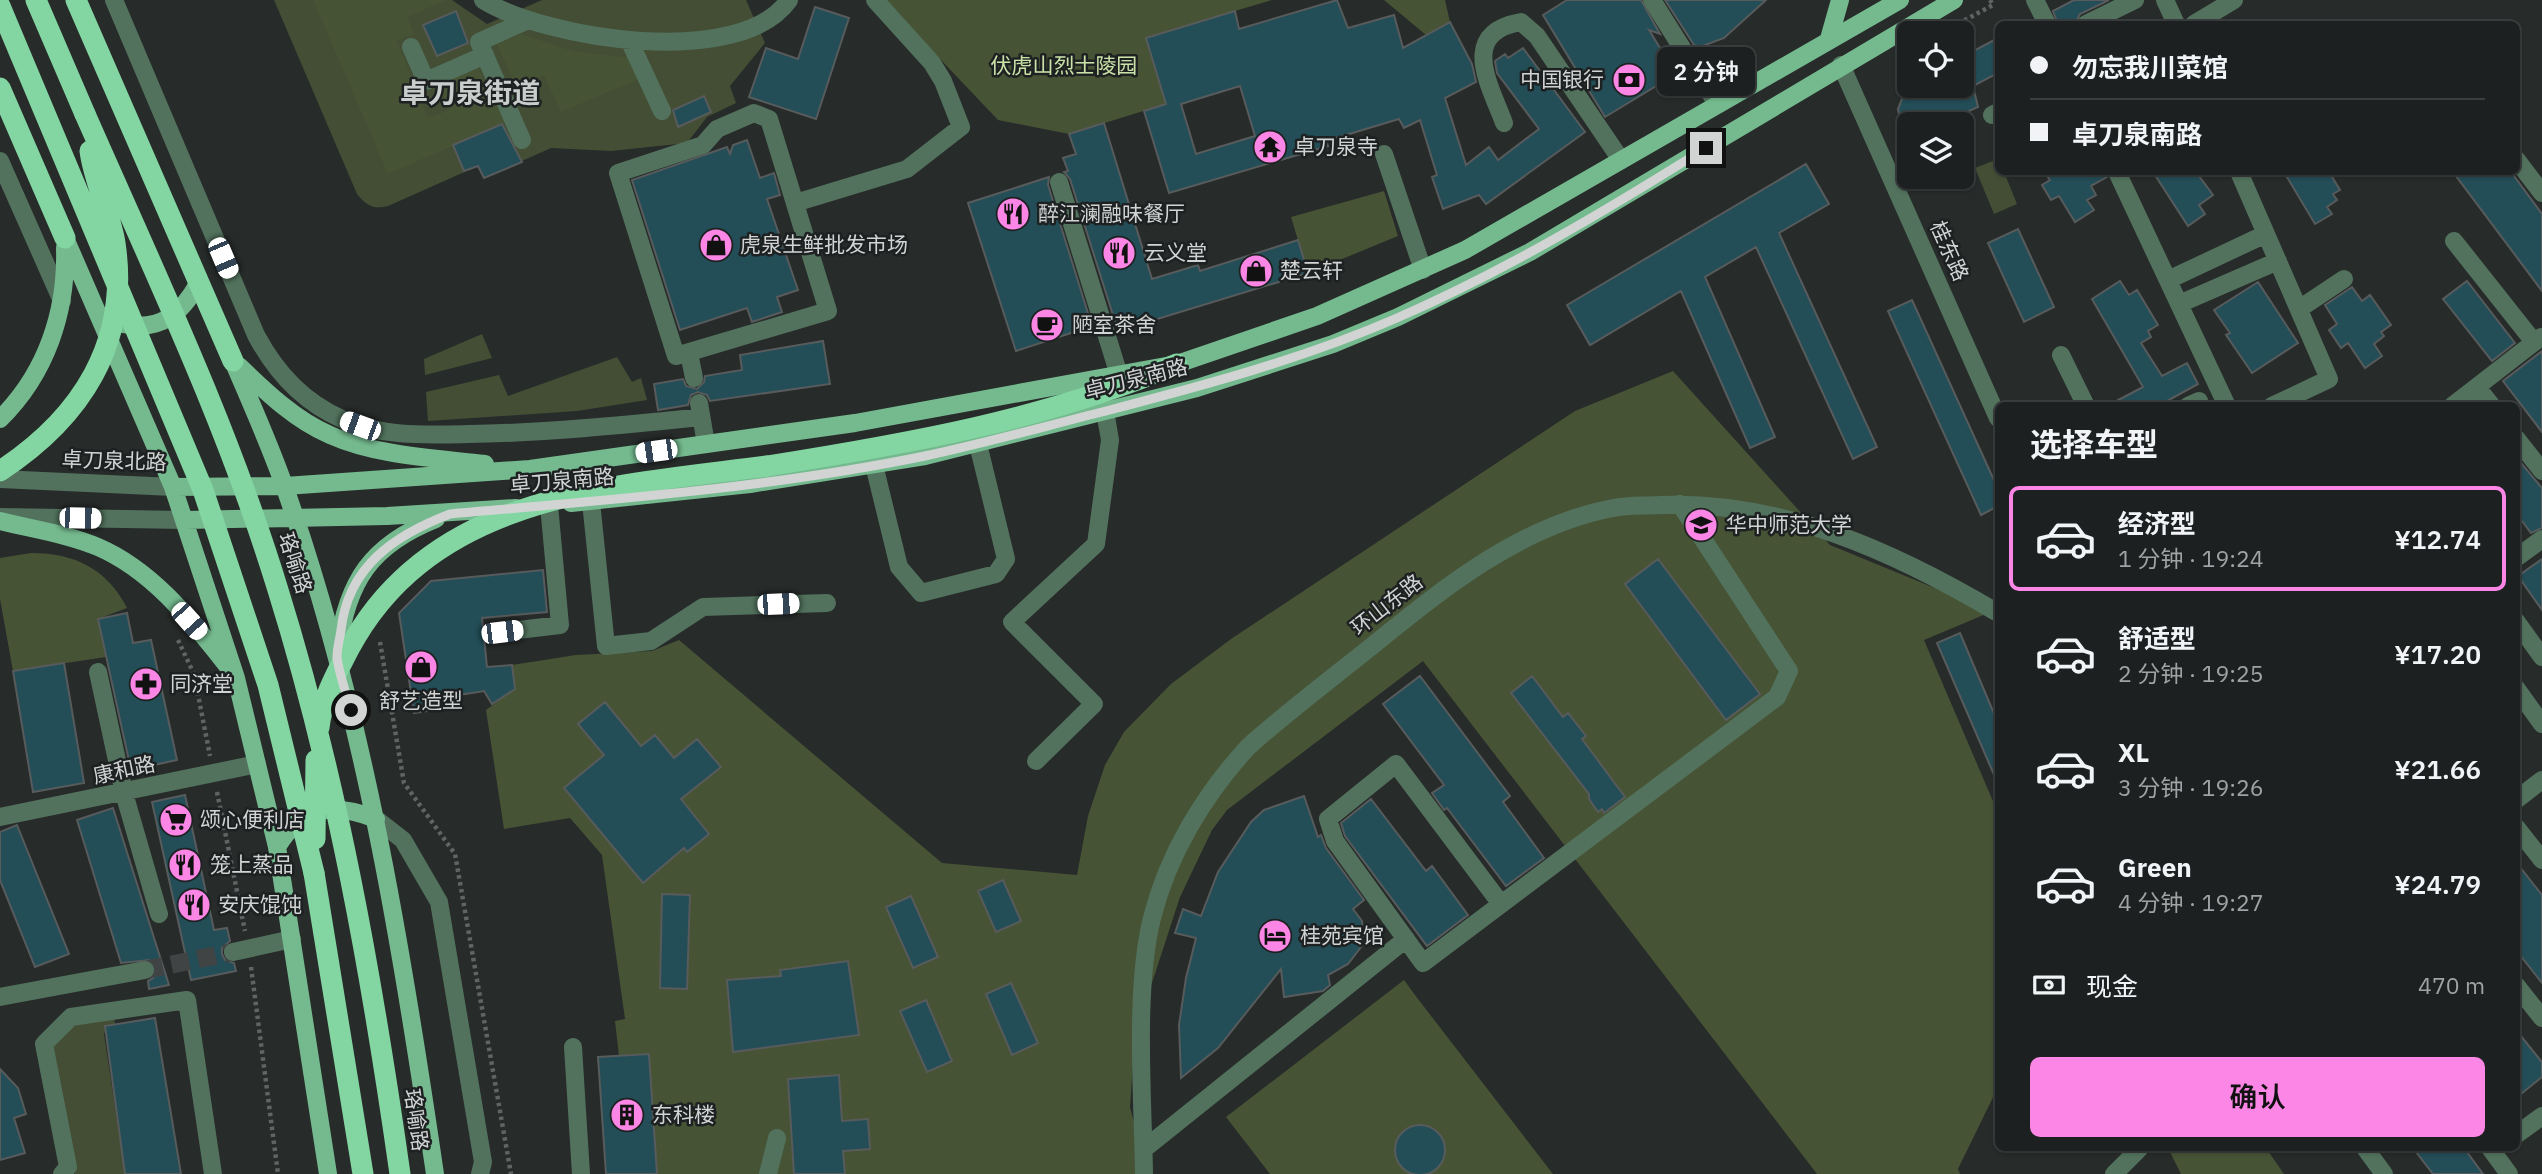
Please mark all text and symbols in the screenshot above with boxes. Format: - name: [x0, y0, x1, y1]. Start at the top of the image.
- map controls: [1897, 21, 1974, 189]
- button: locate: [1897, 21, 1974, 98]
- callout: 2 分钟: [1657, 46, 1755, 96]
- text: 勿忘我川菜馆: [2072, 50, 2228, 84]
- park label: 伏虎山烈士陵园: [991, 51, 1138, 79]
- text: 2 分钟: [1673, 56, 1739, 86]
- bank icon: 中国银行: [1610, 61, 1648, 99]
- place label: 中国银行: [1520, 65, 1604, 93]
- district label: 卓刀泉街道: [400, 74, 540, 111]
- button: layers: [1897, 112, 1974, 189]
- text: 卓刀泉南路: [2072, 117, 2202, 151]
- temple icon: 卓刀泉寺: [1251, 128, 1289, 166]
- place label: 卓刀泉寺: [1294, 132, 1378, 160]
- route end: [1690, 132, 1722, 164]
- restaurant icon: 醉江澜融味餐厅: [994, 195, 1032, 233]
- place label: 醉江澜融味餐厅: [1038, 199, 1185, 227]
- street label: 桂东路: [1924, 216, 1976, 285]
- shop icon: 虎泉生鲜批发市场: [697, 226, 735, 264]
- place label: 虎泉生鲜批发市场: [740, 230, 908, 258]
- restaurant icon: 云义堂: [1100, 234, 1138, 272]
- car: [206, 235, 241, 281]
- place label: 云义堂: [1144, 238, 1207, 266]
- shop icon: 楚云轩: [1237, 252, 1275, 290]
- place label: 楚云轩: [1280, 256, 1343, 284]
- cafe icon: 陋室茶舍: [1028, 306, 1066, 344]
- place label: 陋室茶舍: [1072, 310, 1156, 338]
- street label: 卓刀泉南路: [1081, 352, 1190, 404]
- car: [337, 409, 384, 443]
- text: 选择车型: [2030, 423, 2158, 465]
- car: [634, 438, 679, 464]
- street label: 卓刀泉北路: [61, 444, 167, 476]
- street label: 卓刀泉南路: [508, 461, 615, 499]
- school or university icon: 华中师范大学: [1682, 506, 1720, 544]
- text: 经济型: [2118, 506, 2196, 540]
- car: [59, 507, 102, 529]
- icon: car: [2034, 507, 2097, 570]
- place label: 华中师范大学: [1726, 510, 1852, 538]
- text: ¥12.74: [2394, 522, 2481, 556]
- street label: 珞喻路: [273, 528, 319, 597]
- text: 1 分钟 · 19:24: [2118, 543, 2264, 573]
- street label: 环山东路: [1345, 567, 1428, 641]
- car: [757, 593, 800, 615]
- car: [168, 598, 211, 644]
- car: [480, 619, 525, 645]
- text: 舒适型: [2118, 621, 2196, 655]
- icon: car: [2034, 622, 2097, 685]
- text: ¥17.20: [2394, 637, 2481, 671]
- shop icon: 舒艺造型: [402, 648, 440, 686]
- text: 2 分钟 · 19:25: [2118, 658, 2264, 688]
- pharmacy icon: 同济堂: [127, 665, 165, 703]
- place label: 同济堂: [170, 669, 233, 697]
- place label: 舒艺造型: [379, 686, 463, 714]
- route start: [335, 694, 367, 726]
- text: XL: [2118, 735, 2149, 769]
- icon: car: [2034, 737, 2097, 800]
- street label: 康和路: [90, 749, 158, 789]
- text: ¥21.66: [2394, 752, 2481, 786]
- text: 3 分钟 · 19:26: [2118, 772, 2264, 802]
- supermarket icon: 颂心便利店: [157, 801, 195, 839]
- place label: 颂心便利店: [200, 805, 305, 833]
- restaurant icon: 笼上蒸品: [166, 846, 204, 884]
- place label: 笼上蒸品: [210, 850, 294, 878]
- text: Green: [2118, 850, 2192, 884]
- icon: car: [2034, 852, 2097, 915]
- text: ¥24.79: [2394, 867, 2481, 901]
- restaurant icon: 安庆馄饨: [175, 886, 213, 924]
- text: 4 分钟 · 19:27: [2118, 887, 2264, 917]
- place label: 安庆馄饨: [218, 890, 302, 918]
- hotel icon: 桂苑宾馆: [1256, 917, 1294, 955]
- place label: 桂苑宾馆: [1300, 921, 1384, 949]
- icon: cash: [2030, 966, 2068, 1004]
- text: 现金: [2086, 969, 2138, 1003]
- text: 470 m: [2418, 970, 2485, 1000]
- button: 确认: [2030, 1057, 2485, 1137]
- street label: 珞喻路: [399, 1087, 435, 1153]
- building icon: 东科楼: [608, 1096, 646, 1134]
- place label: 东科楼: [652, 1100, 715, 1128]

